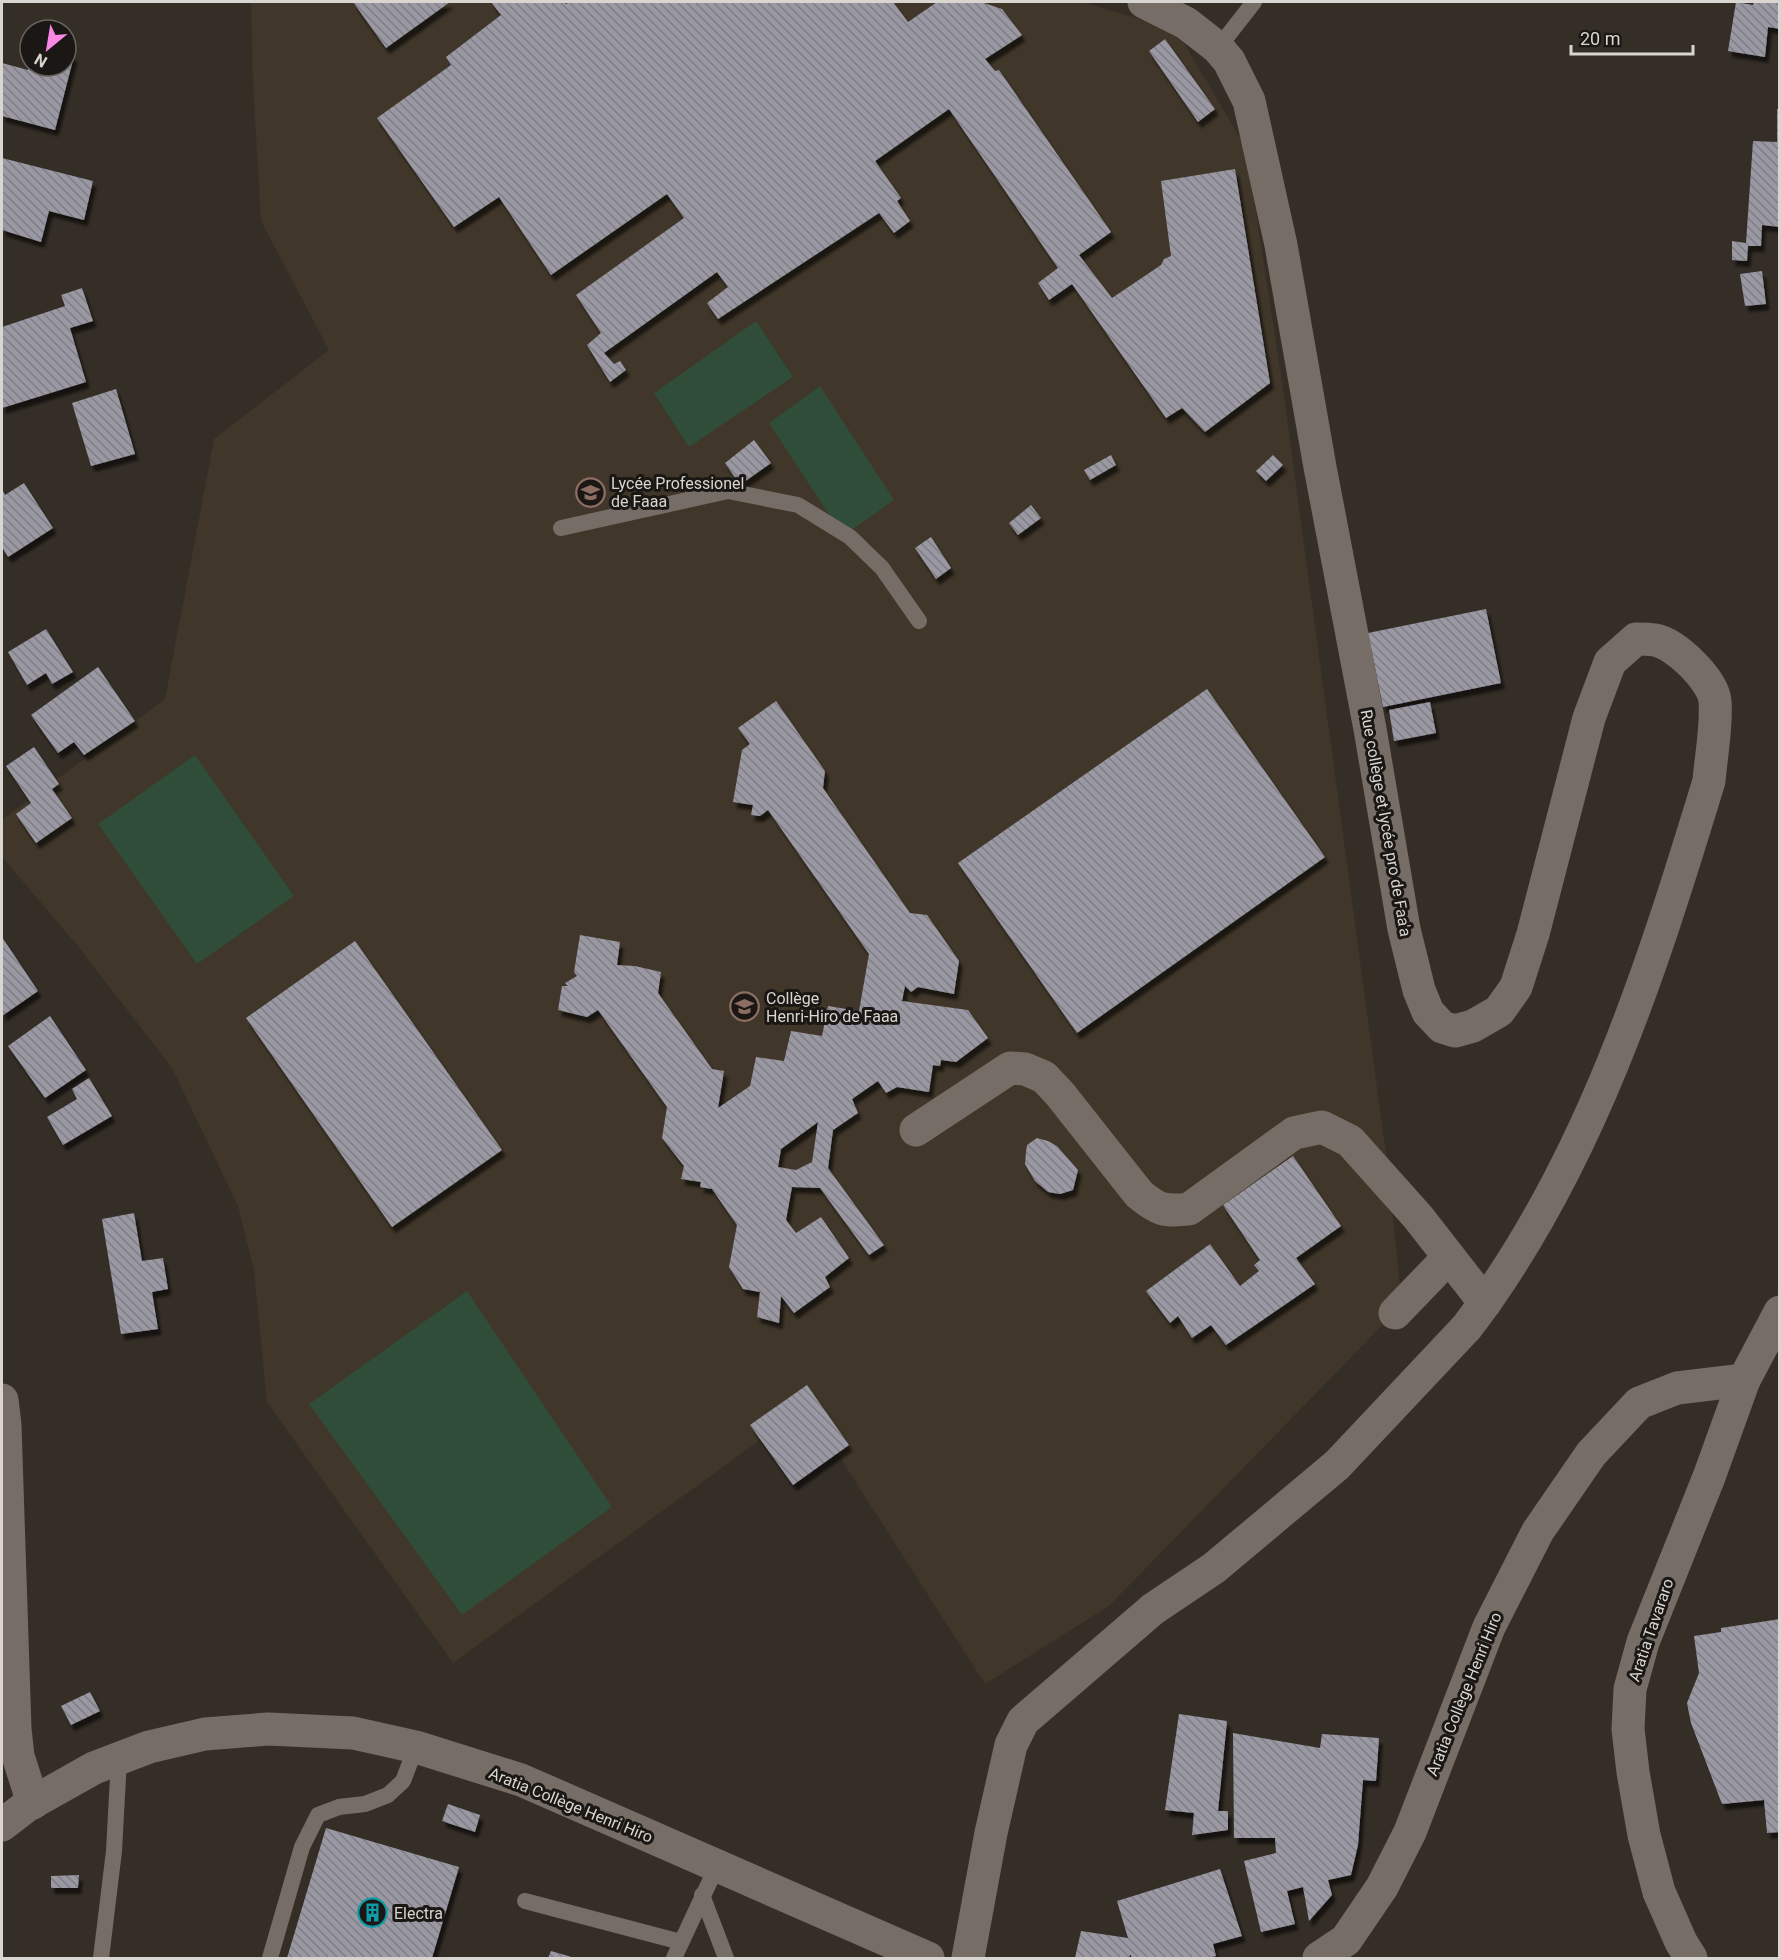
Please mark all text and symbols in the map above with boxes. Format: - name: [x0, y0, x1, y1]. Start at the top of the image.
- north arrow: [18, 18, 78, 78]
- scale bar: [1571, 18, 1692, 56]
- text: 20 m: [1580, 28, 1620, 49]
- text: N: [31, 50, 50, 72]
- place label: Lycée Professionel de Faaa: [611, 474, 744, 511]
- school or university icon: Lycée Professionel de Faaa: [574, 476, 606, 508]
- street label: Rue collège et lycée pro de Faa'a: [1357, 708, 1415, 938]
- place label: Collège Henri-Hiro de Faaa: [766, 989, 898, 1026]
- school or university icon: Collège Henri-Hiro de Faaa: [729, 991, 761, 1023]
- street label: Aratia Tavararo: [1625, 1576, 1677, 1684]
- street label: Aratia Collège Henri Hiro: [1422, 1609, 1506, 1779]
- street label: Aratia Collège Henri Hiro: [486, 1763, 656, 1847]
- building icon: Electra: [357, 1897, 389, 1929]
- place label: Electra: [394, 1904, 443, 1923]

